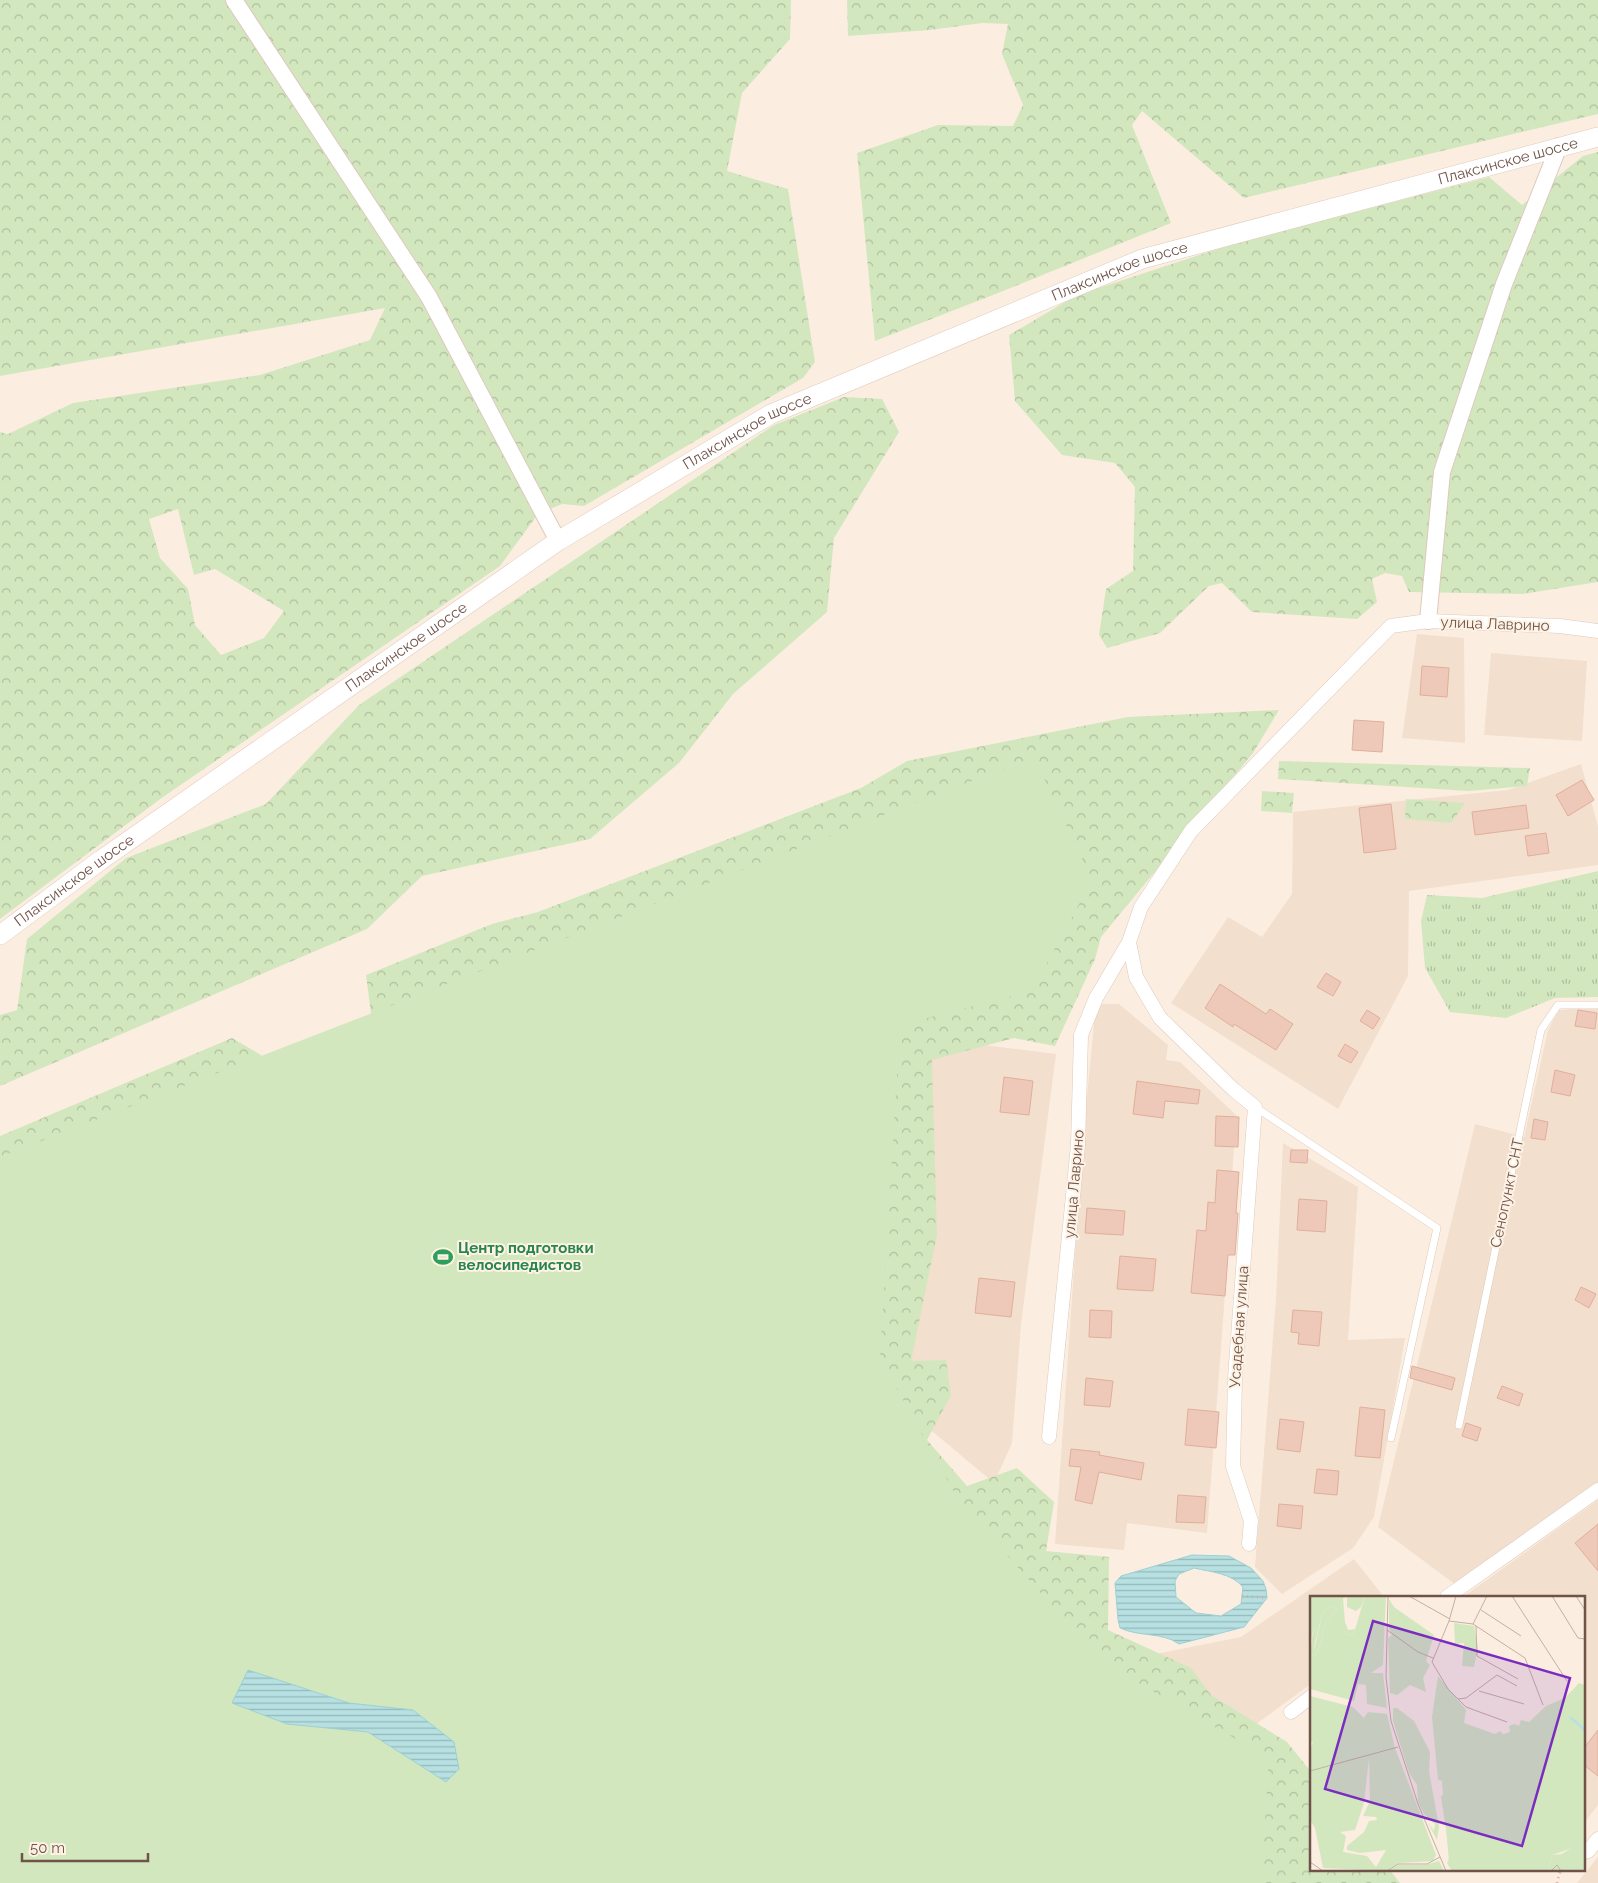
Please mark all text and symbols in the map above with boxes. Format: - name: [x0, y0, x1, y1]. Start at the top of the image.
- street label: Плаксинское шоссе: [1436, 134, 1580, 188]
- street label: Плаксинское шоссе: [1049, 238, 1190, 305]
- street label: Плаксинское шоссе: [680, 389, 814, 474]
- street label: Плаксинское шоссе: [342, 598, 471, 696]
- street label: улица Лаврино: [1440, 613, 1550, 635]
- street label: Плаксинское шоссе: [11, 831, 138, 930]
- street label: улица Лаврино: [1060, 1129, 1088, 1239]
- street label: Сенопункт СНТ: [1487, 1137, 1527, 1249]
- place label: Центр подготовки велосипедистов: [458, 1239, 594, 1274]
- sports icon: Центр подготовки велосипедистов: [432, 1246, 454, 1268]
- street label: Усадебная улица: [1226, 1265, 1252, 1389]
- inset map: [1310, 1596, 1586, 1870]
- scale bar: [22, 1830, 149, 1862]
- text: 50 m: [30, 1839, 65, 1857]

